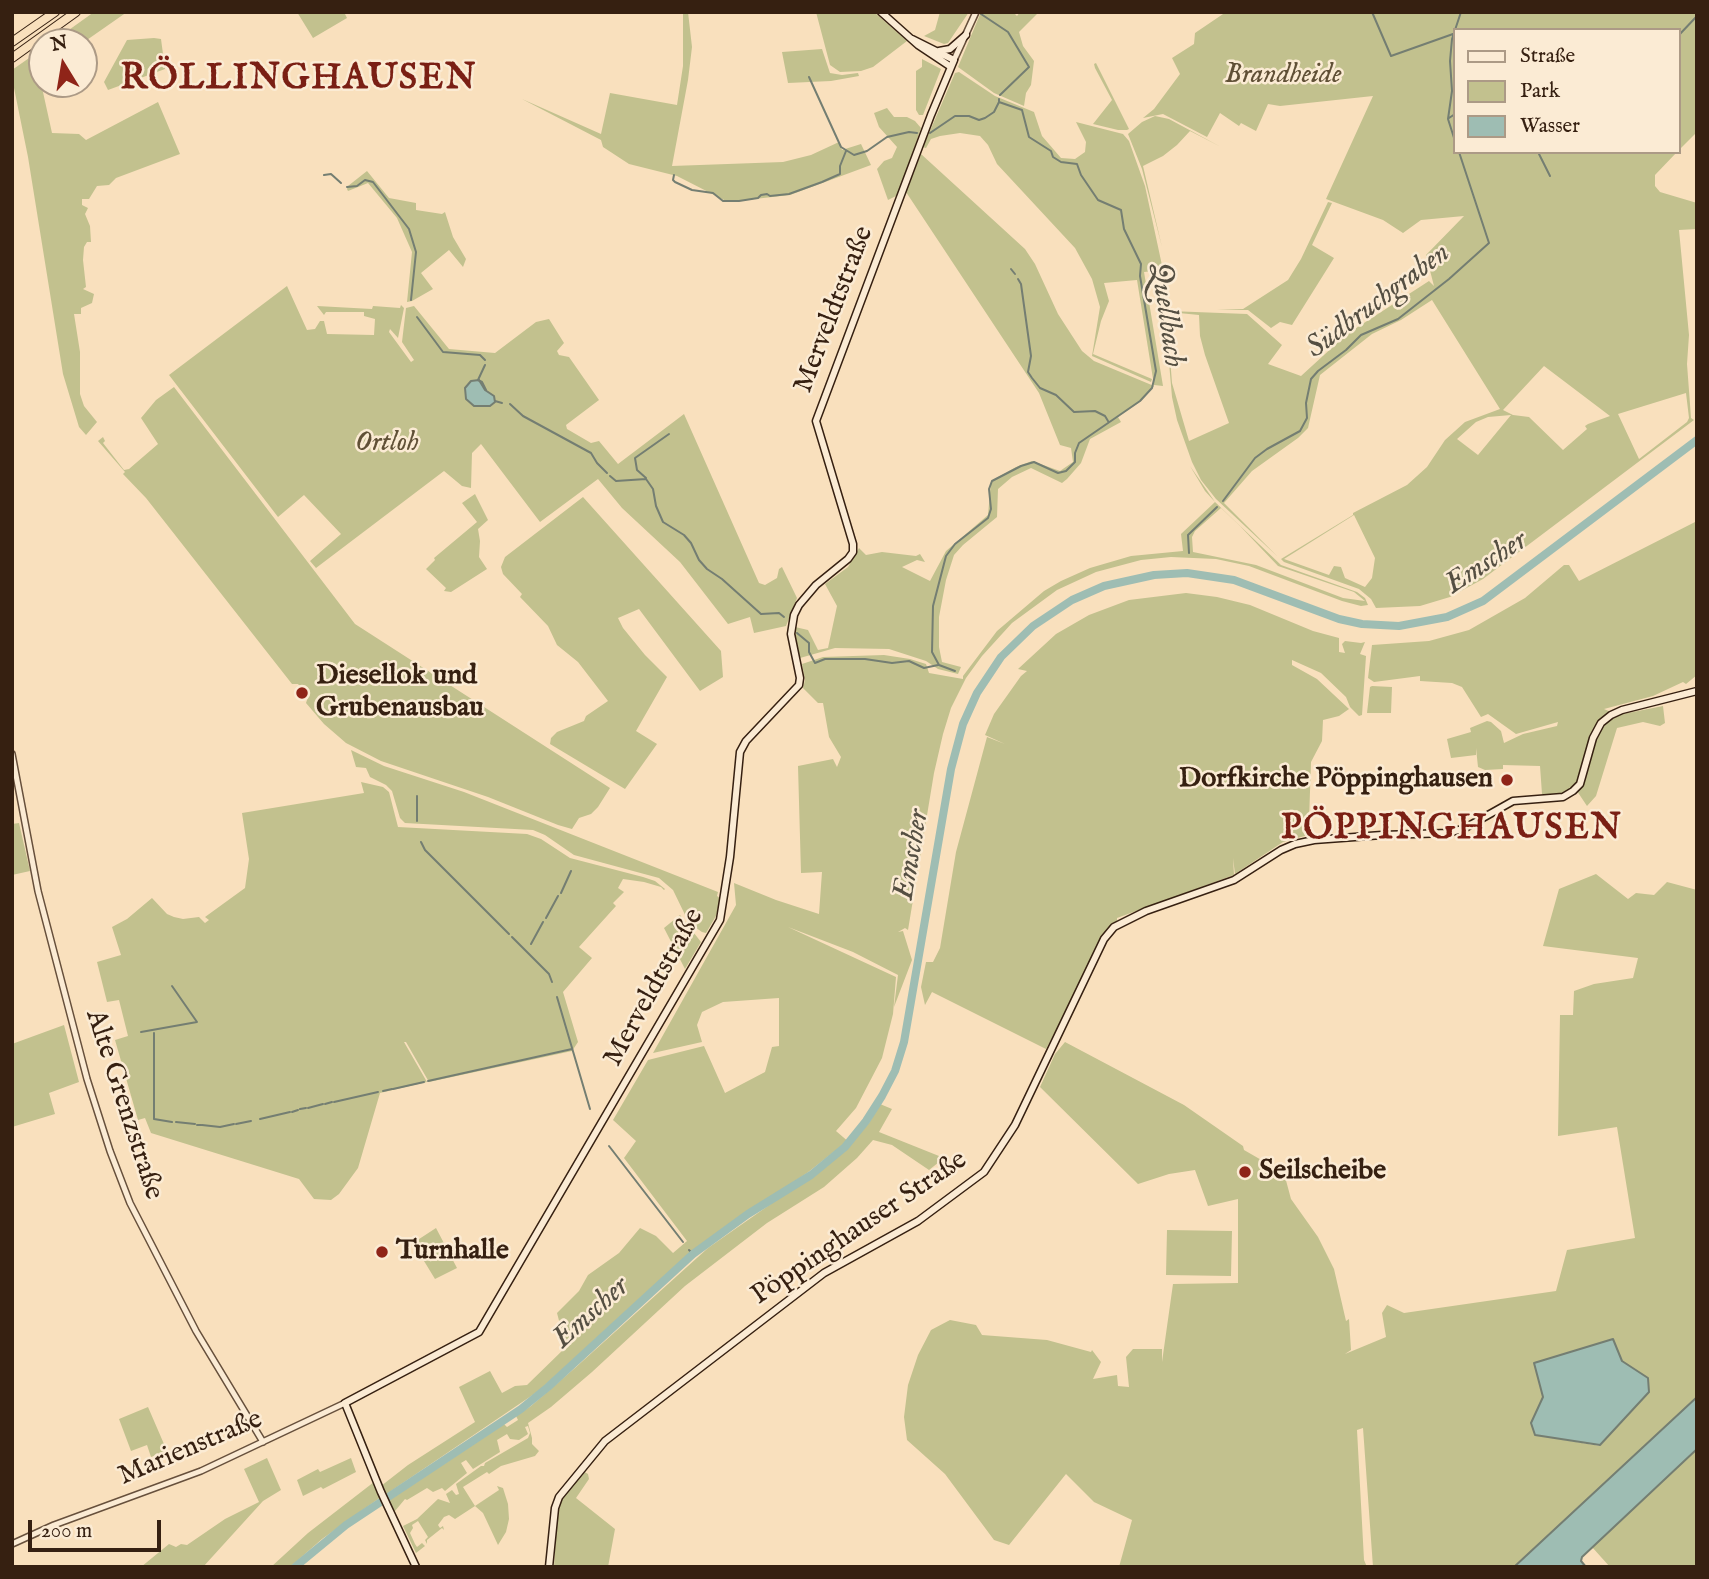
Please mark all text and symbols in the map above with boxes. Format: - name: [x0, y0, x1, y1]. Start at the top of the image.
- north arrow: [28, 28, 98, 98]
- legend: [1454, 28, 1681, 154]
- text: N: [49, 31, 70, 58]
- text: Straße: [1520, 43, 1575, 70]
- park label: Brandheide: [1225, 59, 1341, 93]
- district label: RÖLLINGHAUSEN: [122, 60, 476, 102]
- text: Park: [1520, 78, 1560, 105]
- text: Wasser: [1520, 113, 1580, 140]
- street label: Merveldtstraße: [788, 222, 882, 398]
- water label: Südbruchgraben: [1300, 236, 1458, 368]
- water label: Quellbach: [1140, 260, 1190, 370]
- park label: Ortloh: [355, 427, 419, 461]
- water label: Emscher: [1439, 524, 1535, 604]
- place label: Diesellok und Grubenausbau: [316, 660, 484, 726]
- marker: Diesellok und Grubenausbau: [294, 685, 310, 701]
- place label: Dorfkirche Pöppinghausen: [1179, 763, 1493, 797]
- marker: Dorfkirche Pöppinghausen: [1499, 772, 1515, 788]
- water label: Emscher: [887, 807, 939, 903]
- district label: PÖPPINGHAUSEN: [1283, 810, 1621, 852]
- street label: Merveldtstraße: [598, 903, 712, 1073]
- street label: Alte Grenzstraße: [76, 1006, 170, 1204]
- street label: Pöppinghauser Straße: [746, 1144, 974, 1314]
- place label: Seilscheibe: [1259, 1155, 1386, 1189]
- marker: Seilscheibe: [1237, 1164, 1253, 1180]
- place label: Turnhalle: [396, 1235, 509, 1269]
- marker: Turnhalle: [374, 1244, 390, 1260]
- water label: Emscher: [546, 1270, 638, 1358]
- street label: Marienstraße: [114, 1404, 268, 1494]
- scale bar: [32, 1506, 164, 1550]
- text: 200 m: [41, 1518, 92, 1545]

